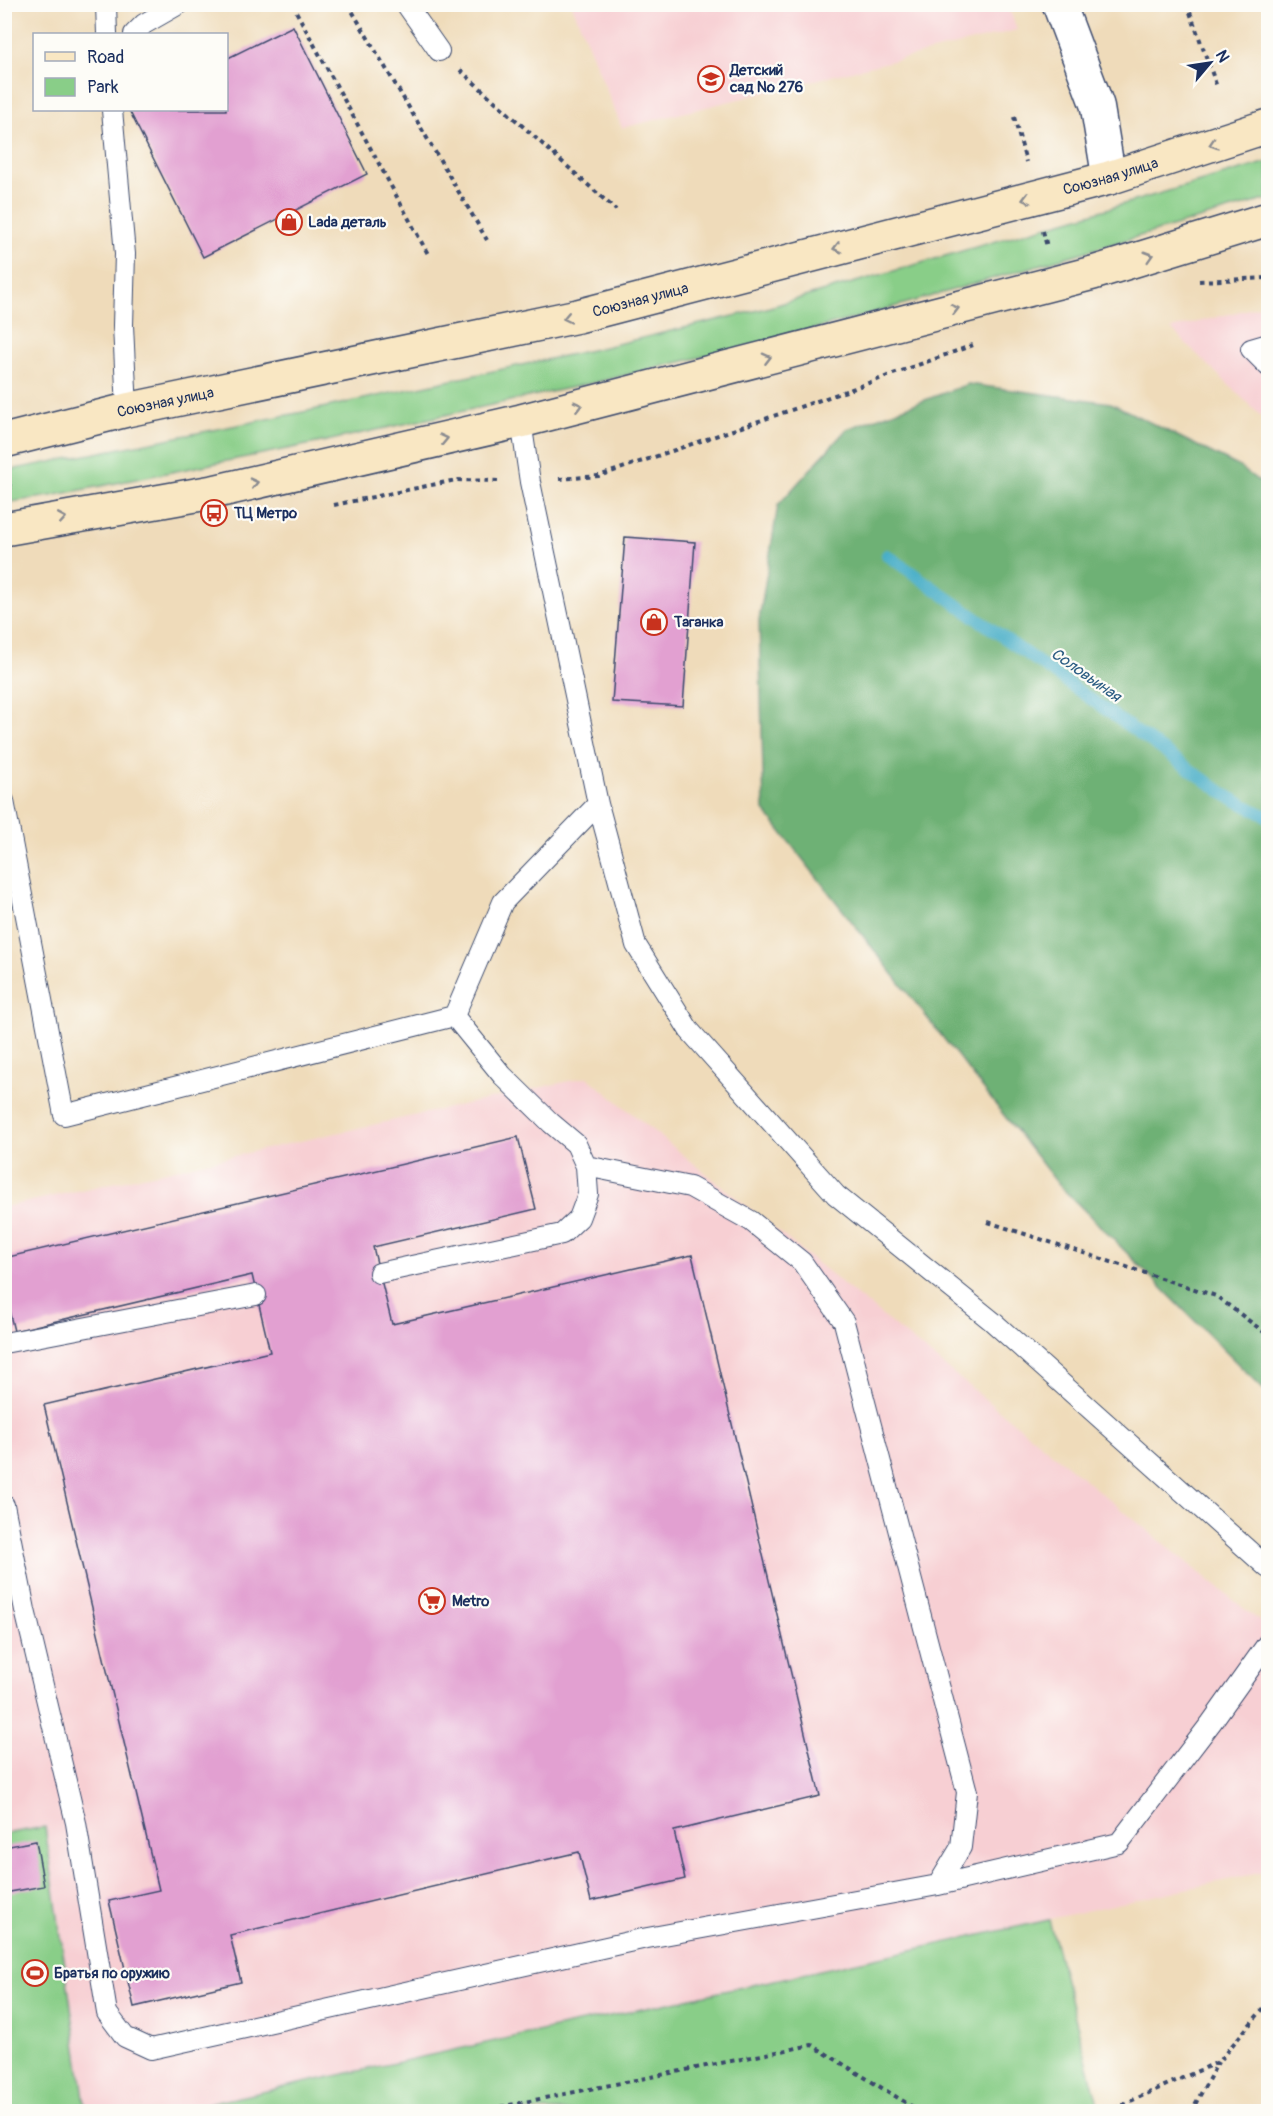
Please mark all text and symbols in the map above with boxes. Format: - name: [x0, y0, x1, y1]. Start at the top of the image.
- legend: [33, 33, 228, 111]
- north arrow: [1180, 33, 1240, 93]
- text: Road: [87, 46, 124, 69]
- text: N: [1211, 47, 1234, 66]
- place label: Детский сад № 276: [729, 61, 804, 97]
- school or university icon: Детский сад № 276: [696, 64, 726, 94]
- text: Park: [87, 76, 119, 99]
- one-way arrow: [1208, 137, 1219, 150]
- street label: Союзная улица: [1061, 153, 1160, 199]
- one-way arrow: [1021, 192, 1031, 205]
- shop icon: Lada деталь: [274, 207, 304, 237]
- place label: Lada деталь: [308, 213, 387, 232]
- one-way arrow: [832, 241, 842, 254]
- one-way arrow: [1143, 251, 1154, 263]
- street label: Союзная улица: [590, 278, 690, 321]
- one-way arrow: [950, 304, 960, 317]
- one-way arrow: [562, 311, 572, 324]
- one-way arrow: [761, 352, 771, 365]
- street label: Союзная улица: [115, 383, 215, 422]
- one-way arrow: [573, 401, 583, 414]
- one-way arrow: [439, 433, 449, 446]
- one-way arrow: [249, 477, 259, 490]
- bus stop icon: ТЦ Метро: [199, 498, 229, 528]
- place label: ТЦ Метро: [233, 504, 297, 523]
- one-way arrow: [57, 512, 67, 525]
- shop icon: Таганка: [639, 607, 669, 637]
- place label: Таганка: [673, 613, 724, 632]
- water label: Соловьиная: [1047, 644, 1126, 707]
- supermarket icon: Metro: [417, 1586, 447, 1616]
- place label: Metro: [452, 1592, 489, 1611]
- sports icon: Братья по оружию: [20, 1958, 50, 1988]
- place label: Братья по оружию: [54, 1964, 171, 1983]

